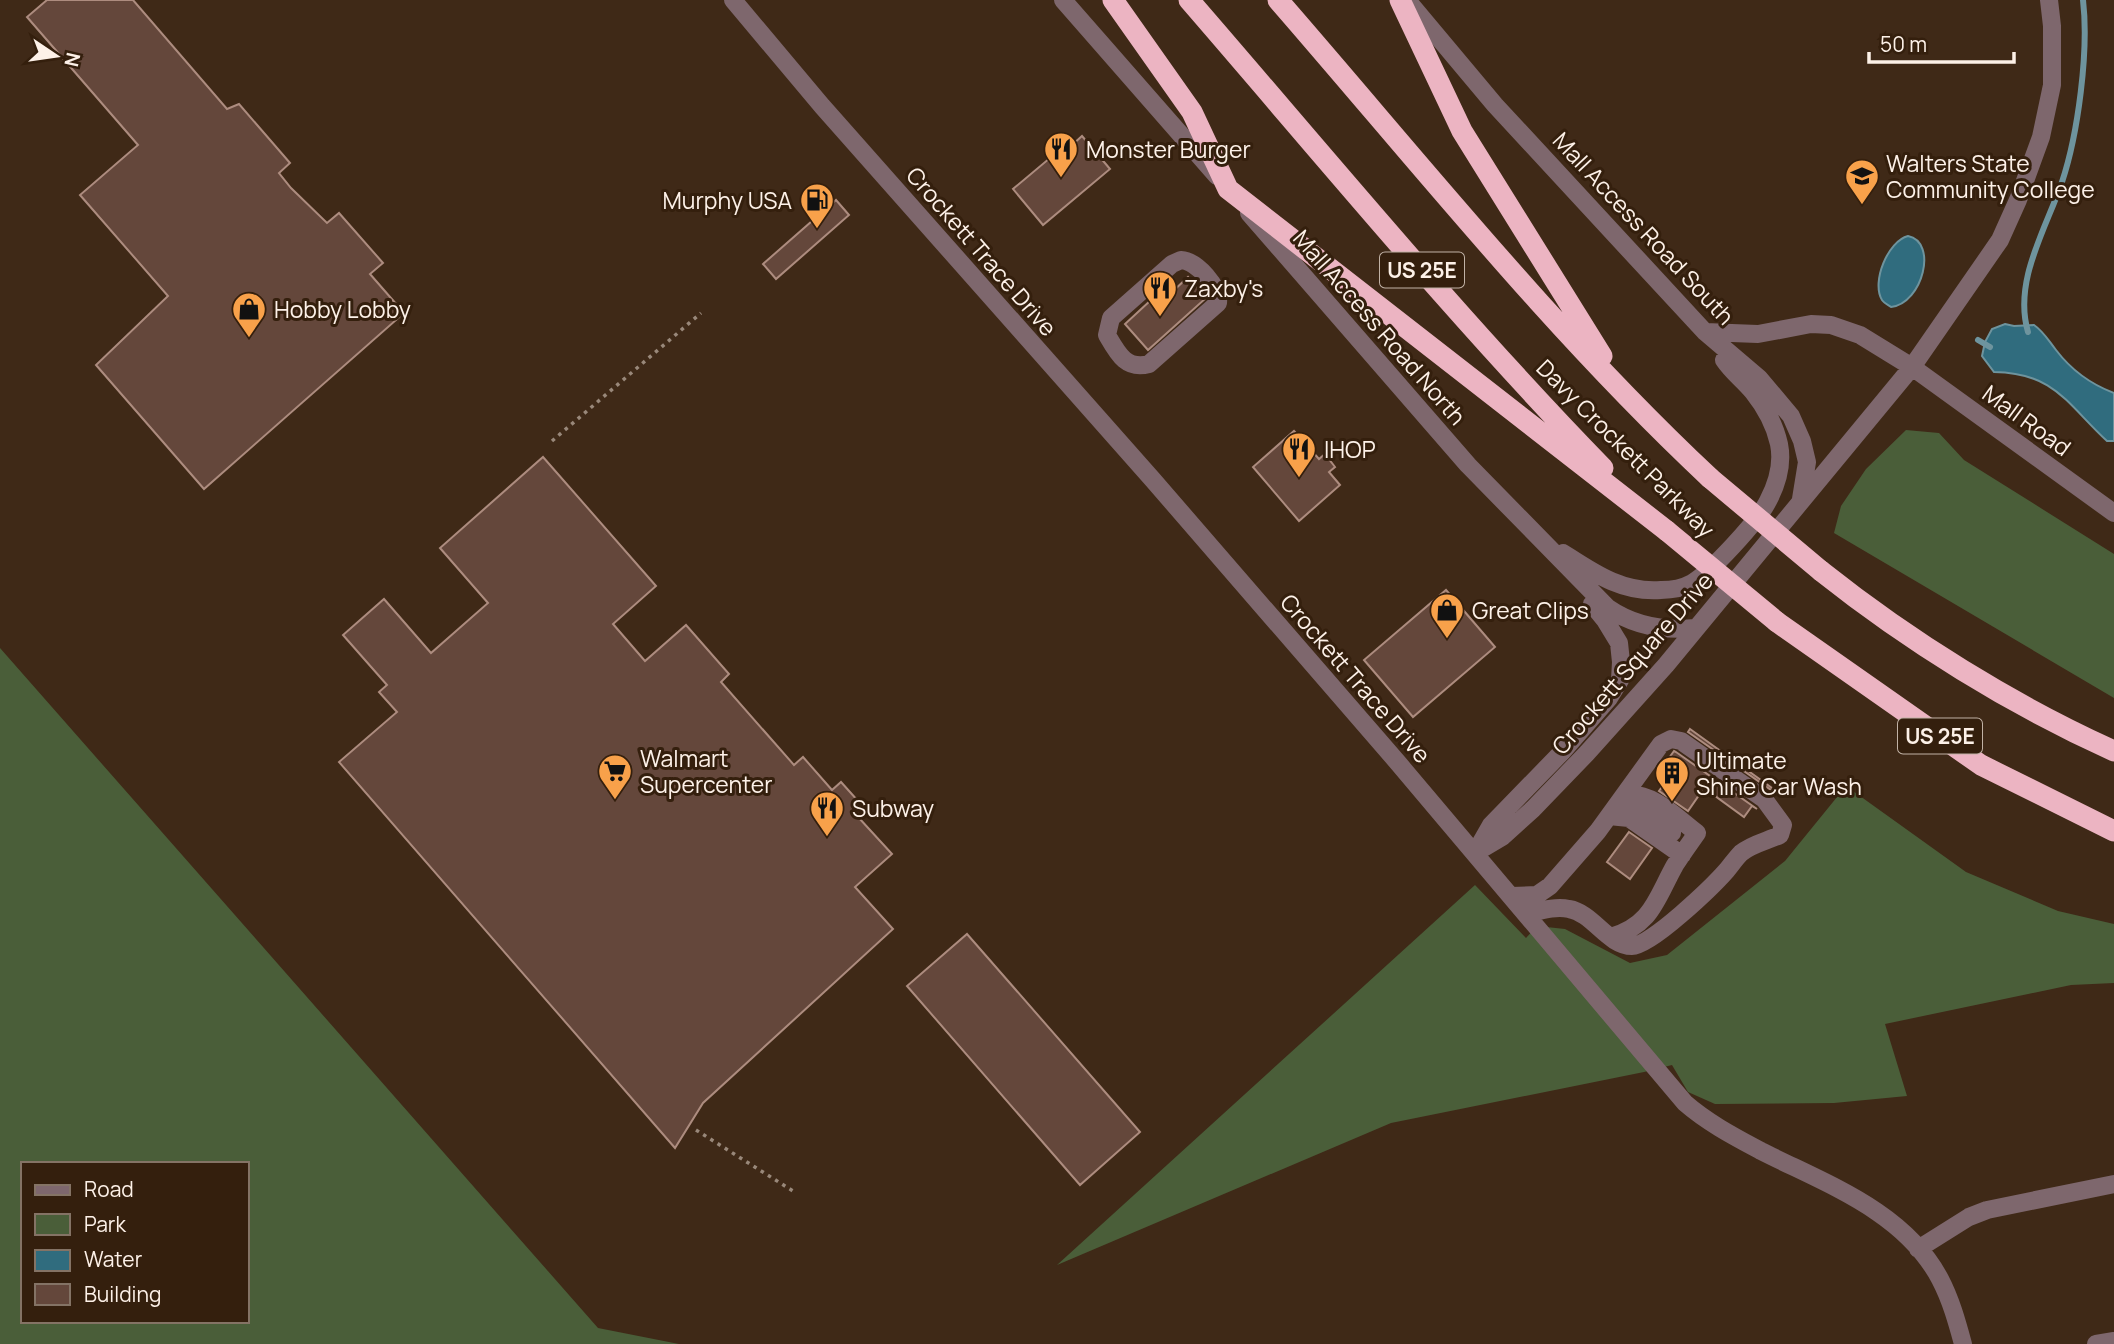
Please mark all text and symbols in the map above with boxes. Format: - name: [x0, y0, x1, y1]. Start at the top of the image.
- north arrow: [21, 21, 91, 91]
- scale bar: [1869, 21, 2014, 65]
- text: 50 m: [1880, 30, 1927, 58]
- text: N: [58, 50, 87, 69]
- street label: Mall Access Road South: [1546, 125, 1742, 331]
- restaurant icon: Monster Burger: [1042, 130, 1080, 179]
- place label: Monster Burger: [1086, 133, 1251, 165]
- place label: Walters State Community College: [1886, 147, 2095, 205]
- school or university icon: Walters State Community College: [1843, 157, 1881, 206]
- street label: Crockett Trace Drive: [900, 160, 1064, 342]
- fuel station icon: Murphy USA: [798, 181, 836, 230]
- place label: Murphy USA: [662, 184, 792, 216]
- street label: Mall Access Road North: [1286, 223, 1474, 431]
- road number: US 25E: [1380, 252, 1464, 288]
- restaurant icon: Zaxby's: [1141, 269, 1179, 318]
- place label: Zaxby's: [1184, 272, 1263, 304]
- shop icon: Hobby Lobby: [230, 290, 268, 339]
- place label: Hobby Lobby: [274, 293, 411, 325]
- street label: Davy Crockett Parkway: [1530, 352, 1722, 544]
- street label: Mall Road: [1976, 377, 2078, 463]
- restaurant icon: IHOP: [1280, 430, 1318, 479]
- place label: IHOP: [1324, 433, 1376, 465]
- street label: Crockett Square Drive: [1544, 565, 1720, 761]
- street label: Crockett Trace Drive: [1274, 587, 1438, 769]
- shop icon: Great Clips: [1428, 591, 1466, 640]
- place label: Great Clips: [1472, 594, 1589, 626]
- road number: US 25E: [1898, 718, 1982, 754]
- place label: Walmart Supercenter: [640, 742, 773, 800]
- place label: Ultimate Shine Car Wash: [1696, 744, 1862, 802]
- supermarket icon: Walmart Supercenter: [596, 752, 634, 801]
- building icon: Ultimate Shine Car Wash: [1653, 754, 1691, 803]
- restaurant icon: Subway: [808, 789, 846, 838]
- place label: Subway: [852, 792, 934, 824]
- legend: [21, 1162, 248, 1323]
- text: Road: [84, 1175, 134, 1203]
- text: Park: [84, 1210, 126, 1238]
- text: Water: [84, 1245, 143, 1273]
- text: Building: [84, 1280, 161, 1308]

